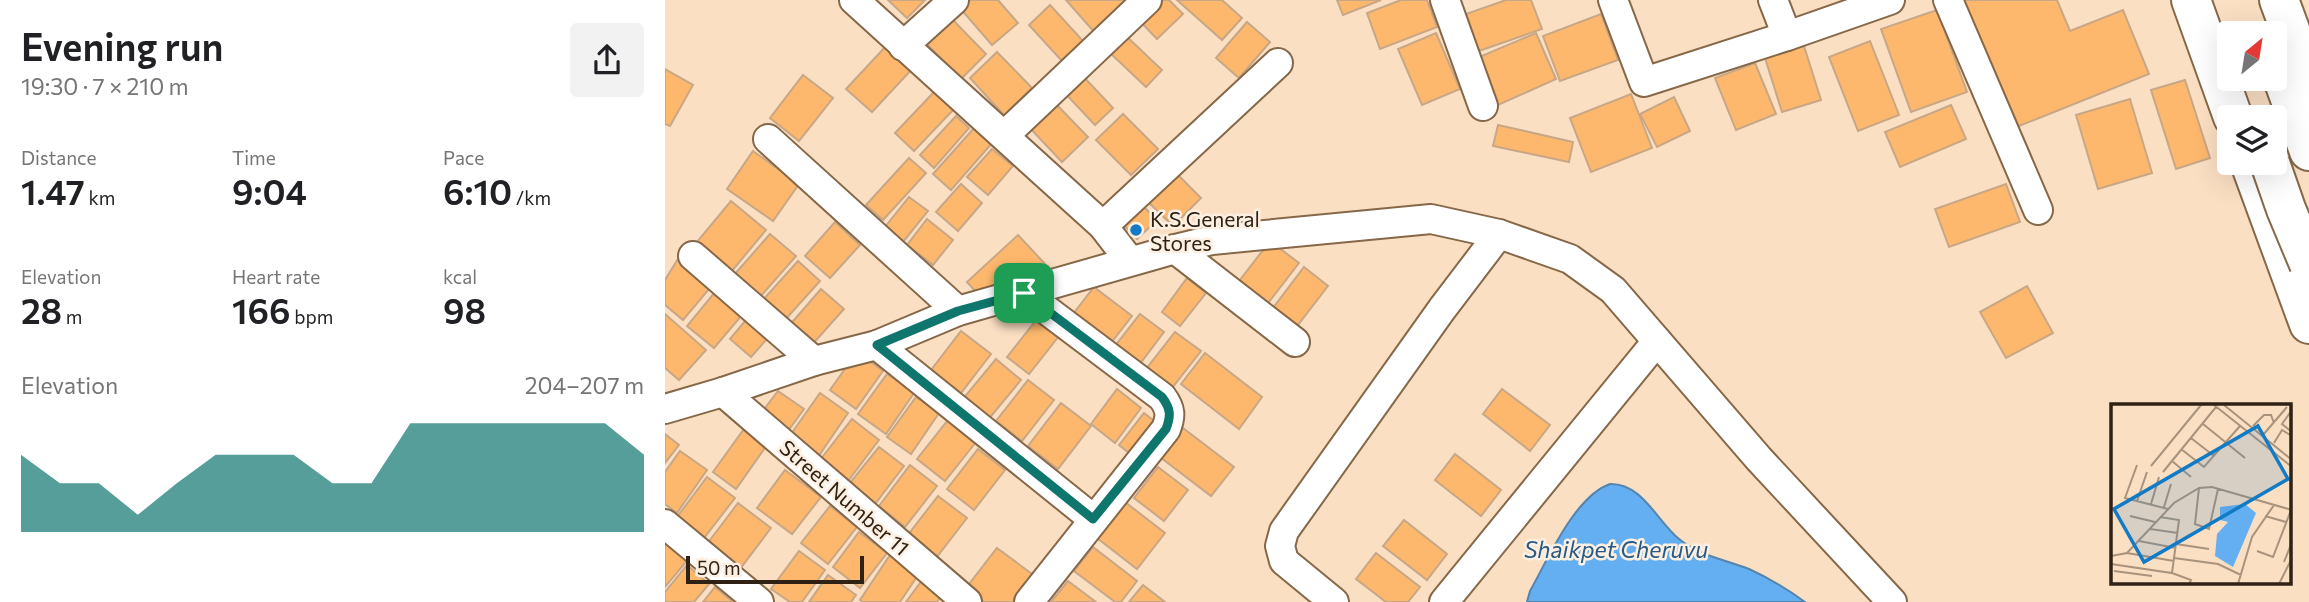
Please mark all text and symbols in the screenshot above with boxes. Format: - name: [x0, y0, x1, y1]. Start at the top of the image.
- north arrow: [2217, 21, 2287, 91]
- map controls: [2217, 21, 2287, 175]
- text: Evening run: [21, 22, 224, 69]
- button: share: [570, 23, 644, 97]
- text: 19:30 · 7 × 210 m: [21, 72, 189, 100]
- button: layers: [2217, 105, 2287, 175]
- text: Distance: [21, 146, 97, 169]
- text: Time: [232, 146, 276, 169]
- text: Pace: [443, 146, 484, 169]
- text: 1.47: [21, 169, 85, 212]
- text: 9:04: [232, 169, 307, 212]
- text: 6:10: [443, 169, 512, 212]
- text: km: [85, 186, 115, 209]
- text: /km: [512, 186, 551, 209]
- place label: K.S.General Stores: [1150, 206, 1260, 255]
- marker: K.S.General Stores: [1128, 222, 1144, 238]
- pin: [994, 263, 1054, 323]
- text: Elevation: [21, 265, 101, 288]
- text: Heart rate: [232, 265, 320, 288]
- text: kcal: [443, 265, 477, 288]
- icon: arrive: [1005, 274, 1043, 312]
- text: 28: [21, 288, 62, 331]
- text: 166: [232, 288, 291, 331]
- text: 98: [443, 288, 486, 331]
- text: m: [62, 305, 82, 328]
- text: bpm: [291, 305, 333, 328]
- text: Elevation: [21, 371, 118, 399]
- text: 204–207 m: [525, 371, 644, 399]
- inset map: [2111, 404, 2291, 584]
- street label: Street Number 11: [775, 434, 915, 560]
- water label: Shaikpet Cheruvu: [1524, 535, 1708, 563]
- scale bar: [686, 553, 865, 585]
- text: 50 m: [697, 556, 741, 579]

